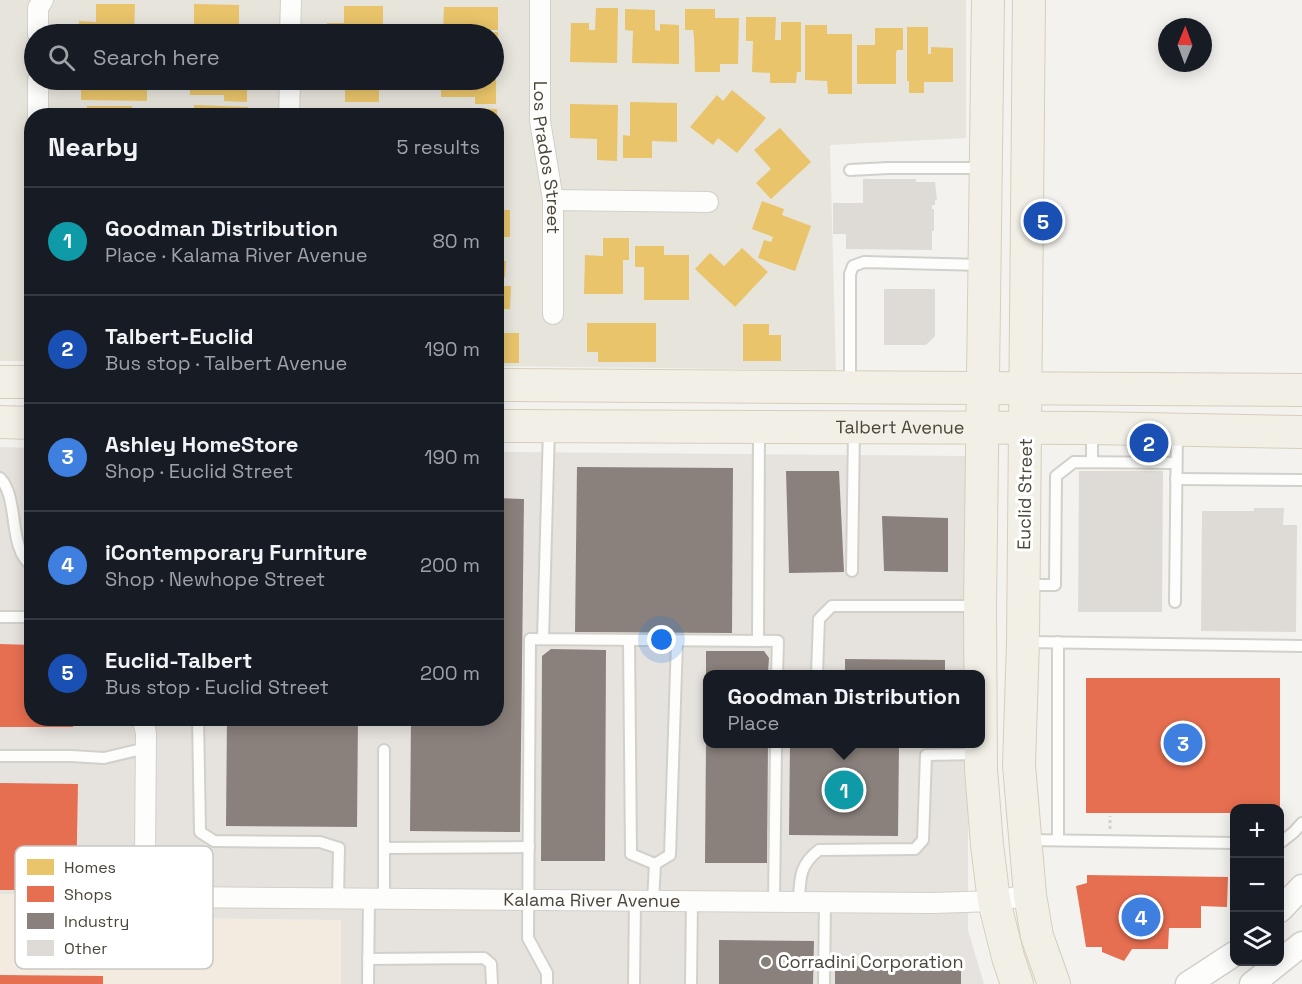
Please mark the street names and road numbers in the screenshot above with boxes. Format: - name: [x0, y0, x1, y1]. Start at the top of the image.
- street label: Los Prados Street: [528, 81, 565, 234]
- street label: Talbert Avenue: [835, 415, 965, 439]
- street label: Euclid Street: [1012, 438, 1037, 550]
- street label: Kalama River Avenue: [503, 888, 681, 912]

